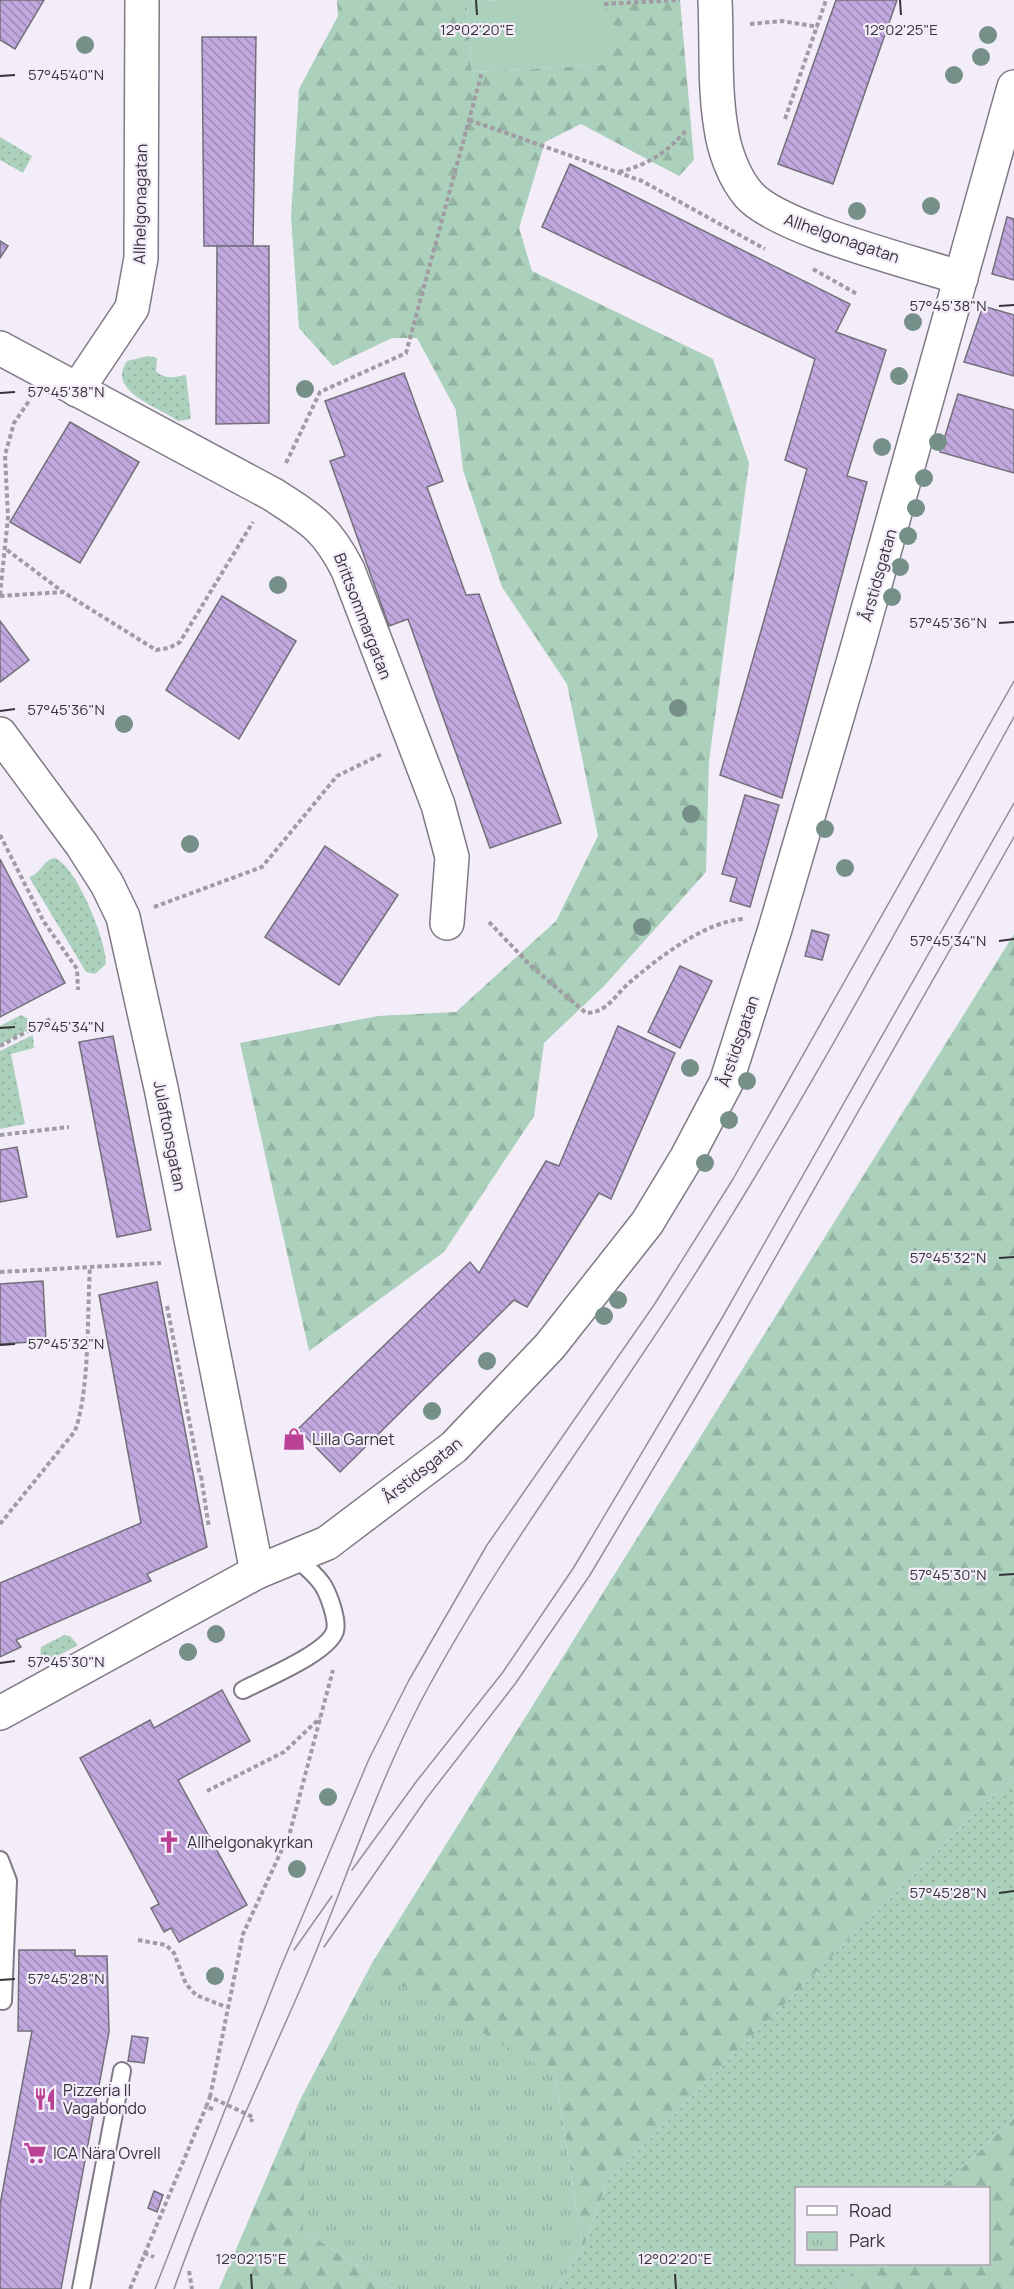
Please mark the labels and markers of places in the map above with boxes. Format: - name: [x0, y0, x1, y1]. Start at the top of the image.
- shop icon: Lilla Garnet: [281, 1426, 307, 1452]
- place label: Lilla Garnet: [312, 1428, 395, 1450]
- church icon: Allhelgonakyrkan: [156, 1829, 182, 1855]
- place label: Allhelgonakyrkan: [187, 1831, 313, 1853]
- place label: Pizzeria Il Vagabondo: [63, 2079, 147, 2119]
- restaurant icon: Pizzeria Il Vagabondo: [32, 2086, 58, 2112]
- supermarket icon: ICA Nära Ovrell: [22, 2140, 48, 2166]
- place label: ICA Nära Ovrell: [53, 2142, 161, 2164]

